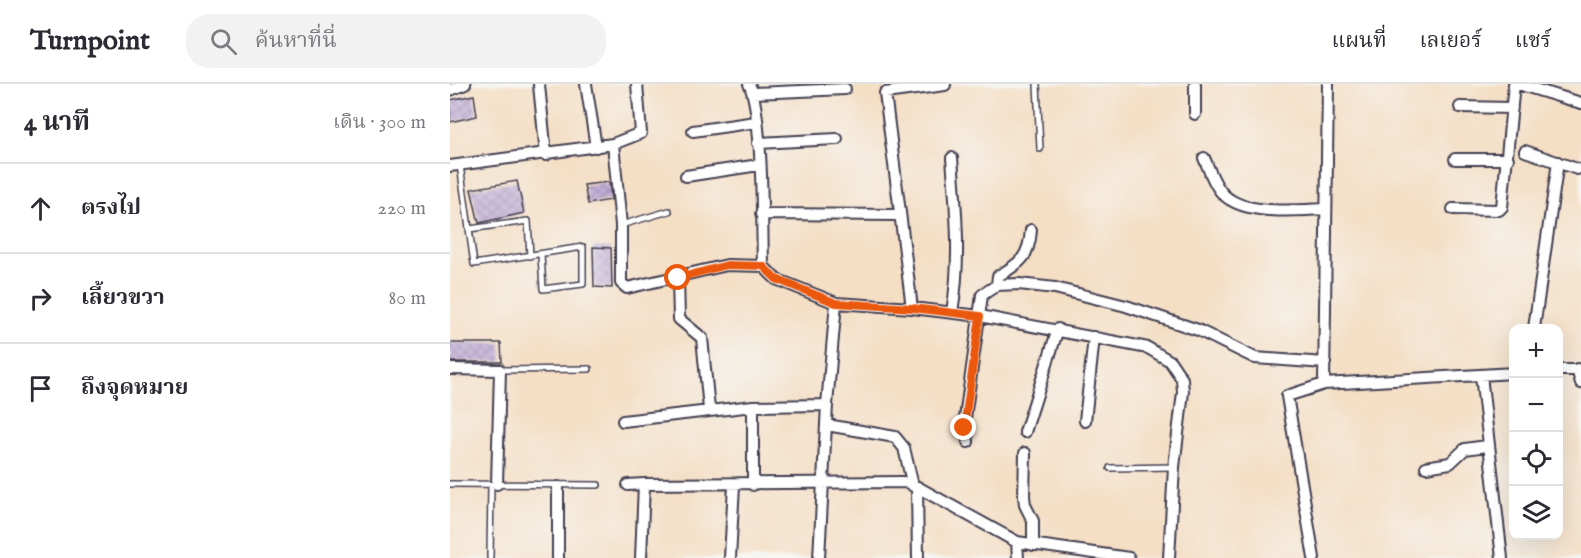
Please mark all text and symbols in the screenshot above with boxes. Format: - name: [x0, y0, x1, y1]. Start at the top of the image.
- search box: [186, 14, 606, 68]
- text: Turnpoint: [30, 24, 150, 59]
- icon: search: [207, 25, 240, 58]
- text: ค้นหาที่นี่: [255, 27, 337, 55]
- text: แผนที่: [1332, 28, 1387, 55]
- text: เลเยอร์: [1420, 28, 1482, 55]
- text: แชร์: [1515, 28, 1551, 55]
- text: 4 นาที: [24, 106, 90, 139]
- text: เดิน · 300 m: [333, 110, 426, 135]
- icon: ahead: [24, 192, 57, 225]
- text: ตรงไป: [81, 194, 141, 222]
- text: 220 m: [378, 196, 426, 221]
- route start: [664, 264, 690, 290]
- icon: right: [24, 282, 57, 315]
- text: เลี้ยวขวา: [81, 284, 165, 312]
- text: 80 m: [389, 286, 426, 311]
- map controls: [1509, 324, 1563, 540]
- button: +: [1509, 324, 1563, 378]
- icon: arrive: [24, 372, 57, 405]
- text: ถึงจุดหมาย: [81, 374, 188, 402]
- button: −: [1509, 378, 1563, 432]
- route end: [950, 414, 976, 440]
- button: locate: [1509, 432, 1563, 486]
- button: layers: [1509, 486, 1563, 540]

